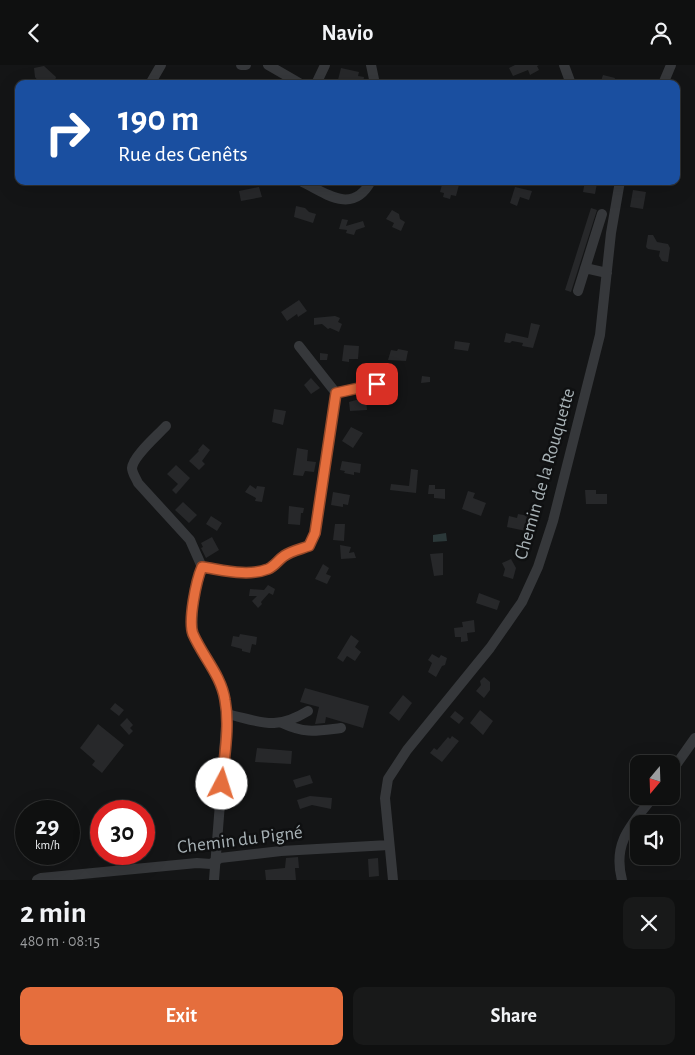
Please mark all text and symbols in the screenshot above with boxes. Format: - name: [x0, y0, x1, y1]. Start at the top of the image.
- icon: back: [20, 19, 48, 47]
- icon: person: [647, 19, 675, 47]
- text: Navio: [322, 22, 373, 44]
- icon: right: [35, 100, 100, 165]
- text: 190 m: [118, 102, 199, 137]
- text: Rue des Genêts: [118, 143, 248, 165]
- pin: [356, 363, 398, 405]
- icon: arrive: [363, 370, 391, 398]
- street label: Chemin de la Rouquette: [511, 386, 579, 562]
- north arrow: [630, 755, 680, 805]
- map controls: [630, 755, 680, 865]
- position arrow: [195, 757, 247, 809]
- speed limit sign: 30: [90, 800, 155, 865]
- text: 29: [36, 814, 59, 839]
- button: sound: [630, 815, 680, 865]
- street label: Chemin du Pigné: [176, 823, 304, 857]
- text: km/h: [35, 839, 60, 851]
- button: close: [623, 897, 675, 949]
- text: 2 min: [20, 898, 87, 928]
- text: 480 m · 08:15: [20, 933, 100, 949]
- button: Exit: [20, 987, 343, 1045]
- button: Share: [353, 987, 675, 1045]

